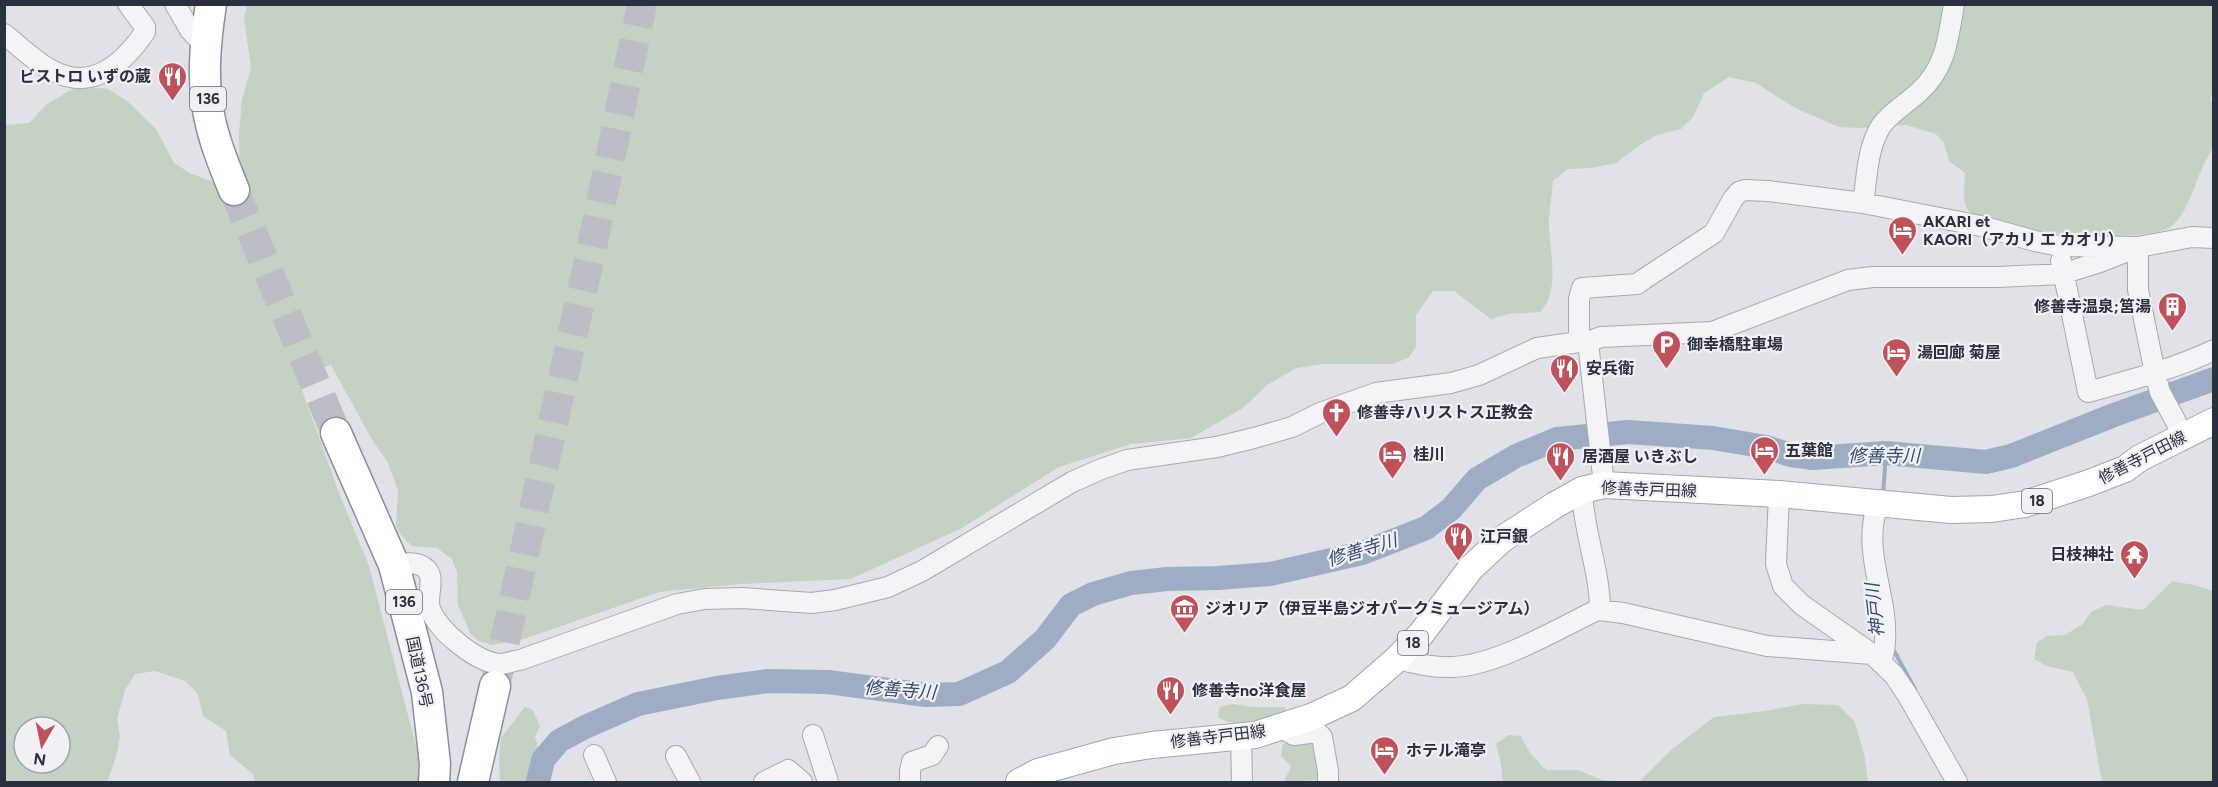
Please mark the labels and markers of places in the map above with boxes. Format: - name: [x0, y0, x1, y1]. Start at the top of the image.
- restaurant icon: ビストロ いずの蔵: [156, 60, 188, 102]
- place label: ビストロ いずの蔵: [19, 67, 151, 86]
- place label: AKARI et KAORI（アカリ エ カオリ）: [1923, 212, 2124, 249]
- hotel icon: AKARI et KAORI（アカリ エ カオリ）: [1886, 214, 1918, 256]
- building icon: 修善寺温泉;筥湯: [2156, 290, 2188, 332]
- place label: 修善寺温泉;筥湯: [2034, 297, 2151, 316]
- parking icon: 御幸橋駐車場: [1650, 328, 1682, 370]
- place label: 御幸橋駐車場: [1687, 335, 1783, 354]
- hotel icon: 湯回廊 菊屋: [1880, 336, 1912, 378]
- place label: 湯回廊 菊屋: [1917, 343, 2001, 362]
- restaurant icon: 安兵衛: [1549, 352, 1581, 394]
- place label: 安兵衛: [1586, 359, 1634, 378]
- church icon: 修善寺ハリストス正教会: [1320, 396, 1352, 438]
- place label: 修善寺ハリストス正教会: [1357, 403, 1533, 422]
- hotel icon: 五葉館: [1748, 434, 1780, 476]
- hotel icon: 桂川: [1376, 438, 1408, 480]
- restaurant icon: 居酒屋 いきぶし: [1545, 440, 1577, 482]
- place label: 五葉館: [1785, 441, 1833, 460]
- place label: 桂川: [1413, 445, 1445, 464]
- place label: 居酒屋 いきぶし: [1582, 447, 1698, 466]
- restaurant icon: 江戸銀: [1443, 520, 1475, 562]
- place label: 江戸銀: [1480, 527, 1528, 546]
- temple icon: 日枝神社: [2119, 538, 2151, 580]
- place label: 日枝神社: [2050, 545, 2114, 564]
- museum icon: ジオリア（伊豆半島ジオパークミュージアム）: [1168, 592, 1200, 634]
- place label: ジオリア（伊豆半島ジオパークミュージアム）: [1205, 599, 1540, 618]
- restaurant icon: 修善寺no洋食屋: [1155, 674, 1187, 716]
- place label: 修善寺no洋食屋: [1192, 681, 1306, 700]
- hotel icon: ホテル滝亭: [1369, 734, 1401, 776]
- place label: ホテル滝亭: [1406, 741, 1486, 760]

